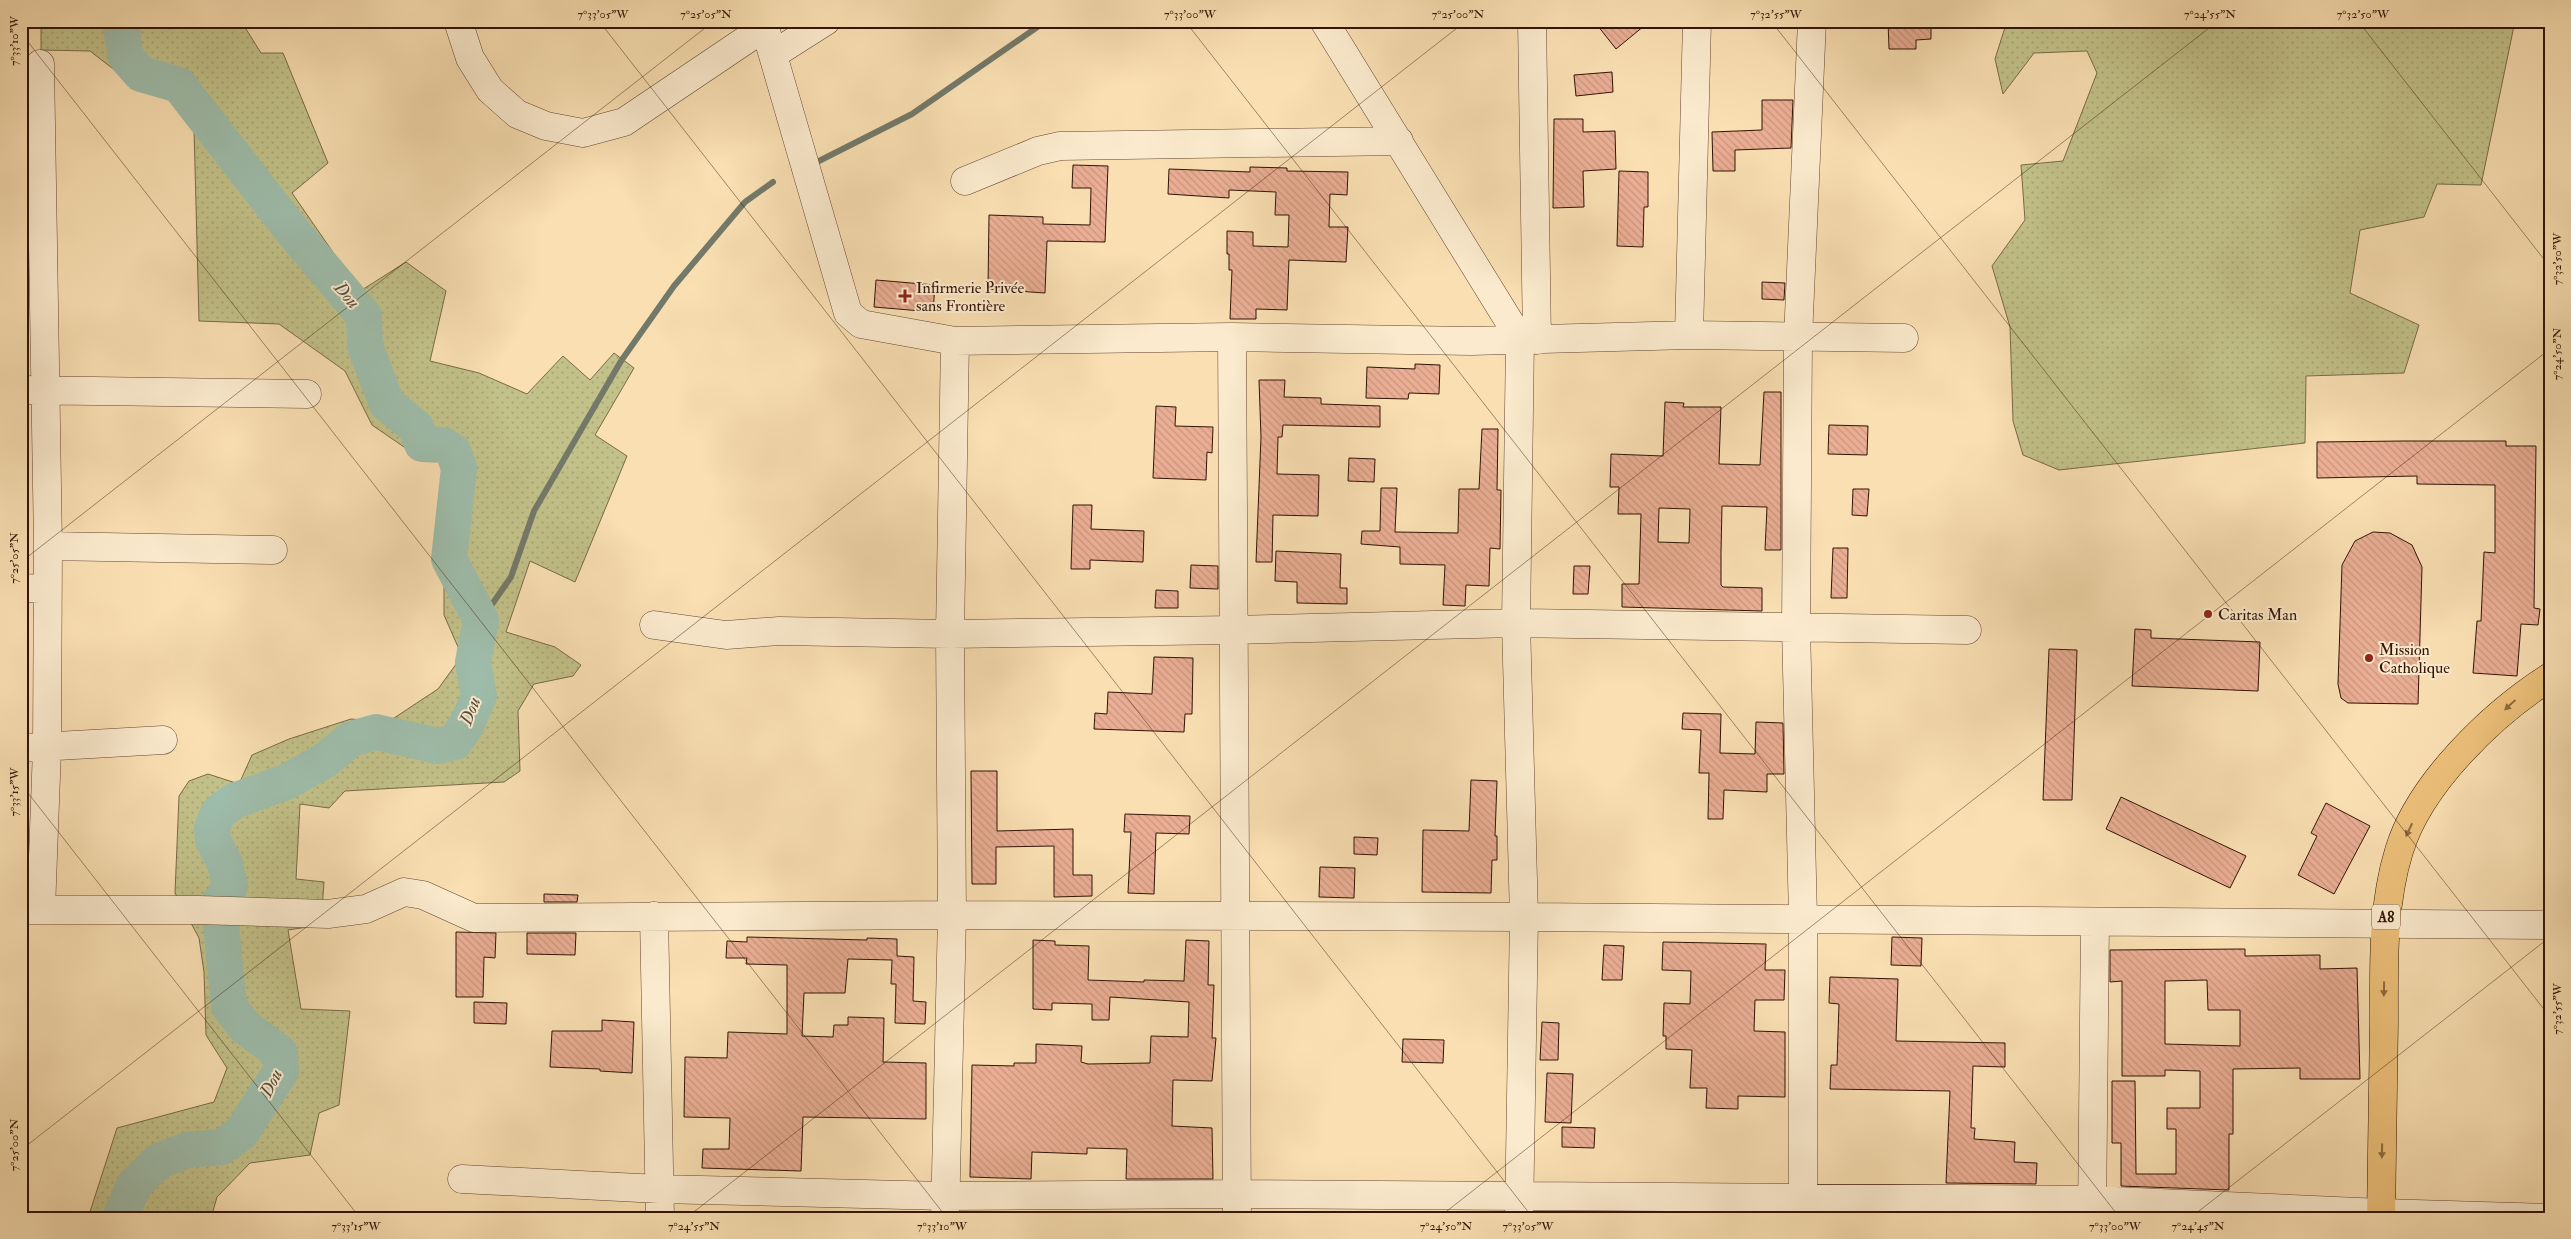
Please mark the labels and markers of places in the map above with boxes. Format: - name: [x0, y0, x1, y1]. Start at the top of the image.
- place label: Infirmerie Privée sans Frontière: [916, 278, 1025, 316]
- marker: Infirmerie Privée sans Frontière: [898, 289, 912, 303]
- place label: Caritas Man: [2218, 605, 2297, 625]
- marker: Caritas Man: [2202, 608, 2214, 620]
- place label: Mission Catholique: [2379, 640, 2450, 678]
- marker: Mission Catholique: [2363, 652, 2375, 664]

